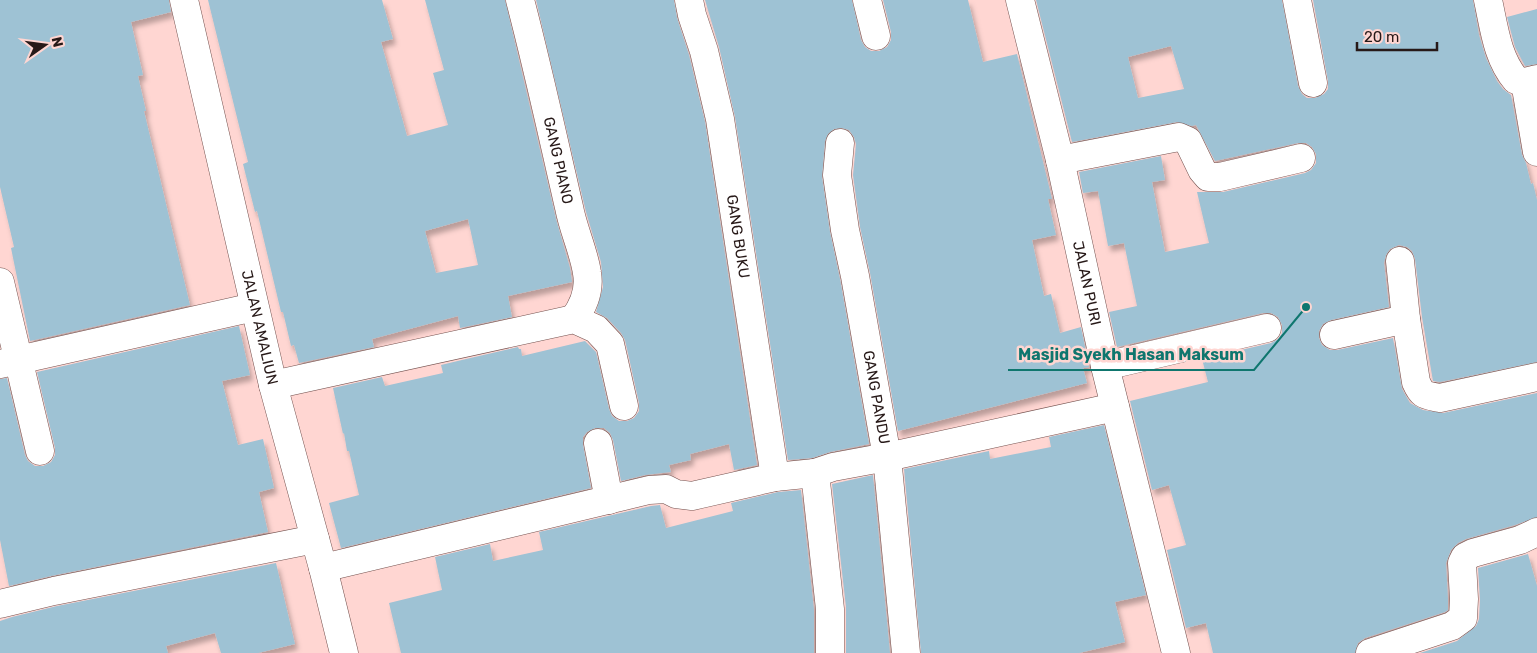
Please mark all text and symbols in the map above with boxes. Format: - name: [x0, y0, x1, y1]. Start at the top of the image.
- north arrow: [20, 20, 70, 70]
- scale bar: [1357, 20, 1437, 52]
- text: 20 m: [1364, 28, 1399, 46]
- text: N: [48, 35, 67, 49]
- street label: GANG PIANO: [540, 115, 577, 206]
- street label: GANG BUKU: [723, 193, 753, 280]
- street label: JALAN PURI: [1069, 239, 1105, 327]
- street label: JALAN AMALIUN: [238, 268, 282, 386]
- callout: Masjid Syekh Hasan Maksum: [1008, 339, 1254, 370]
- text: Masjid Syekh Hasan Maksum: [1018, 345, 1244, 364]
- street label: GANG PANDU: [859, 349, 894, 446]

